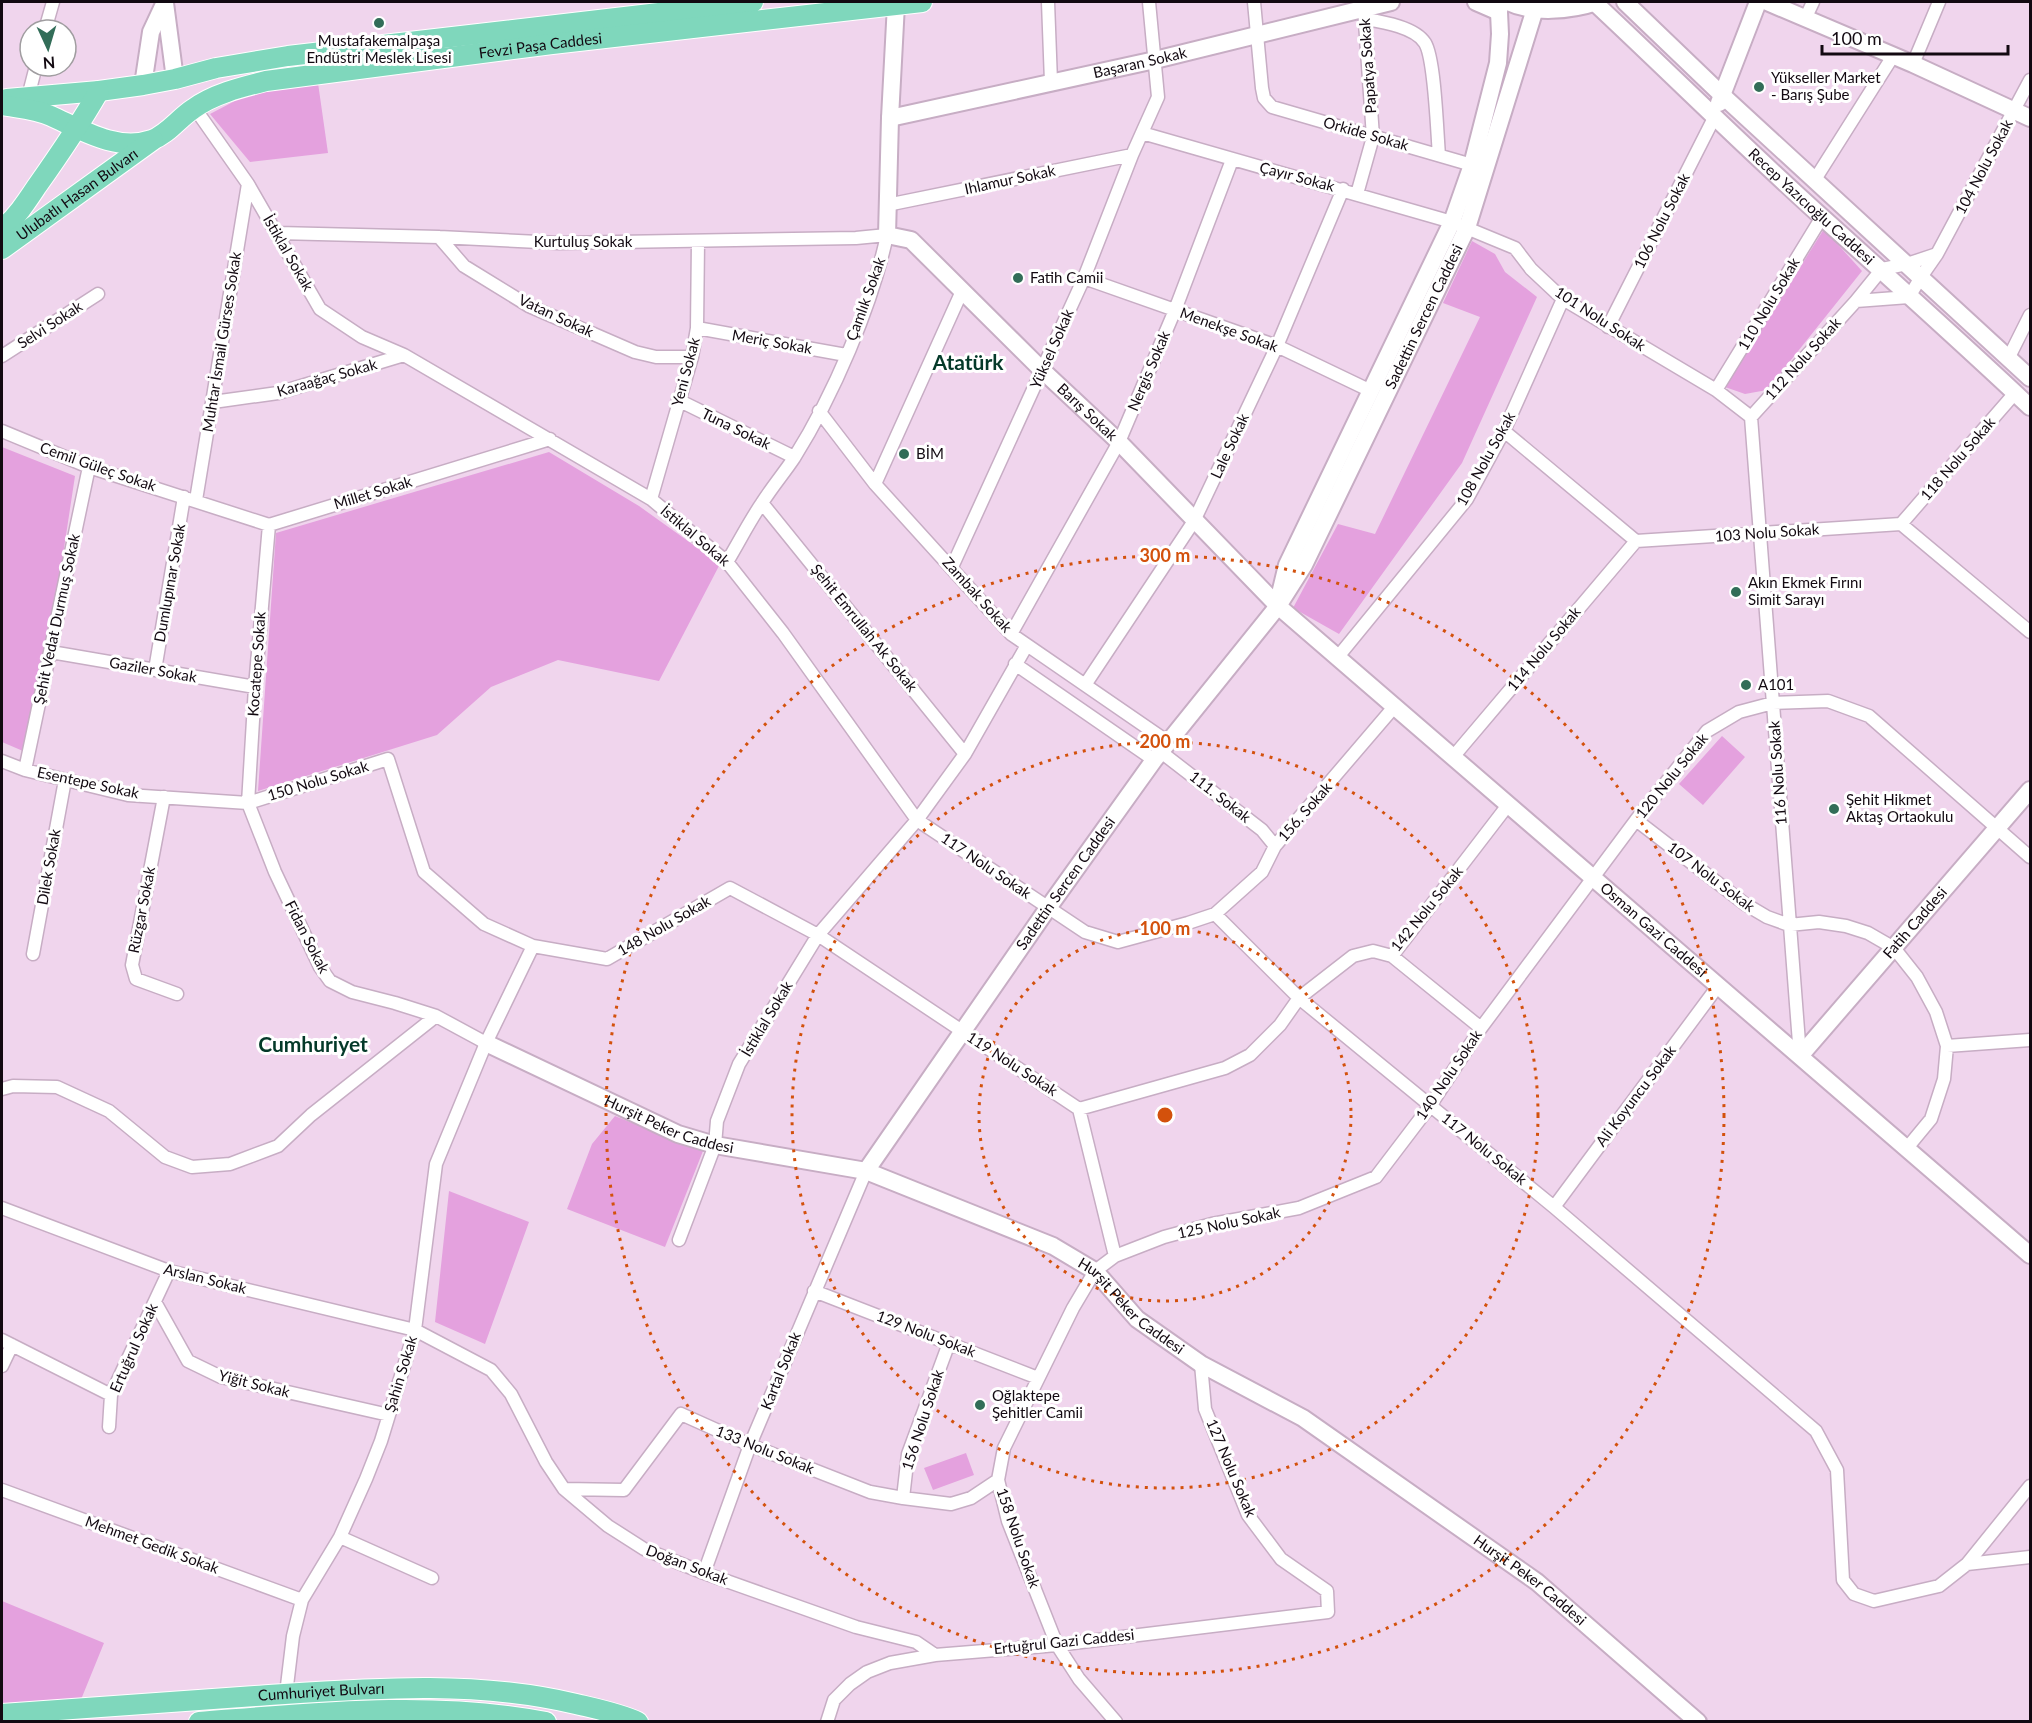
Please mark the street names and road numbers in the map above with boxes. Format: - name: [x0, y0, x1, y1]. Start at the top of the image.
- street label: Papatya Sokak: [1355, 17, 1379, 114]
- street label: Fevzi Paşa Caddesi: [478, 28, 603, 61]
- street label: Başaran Sokak: [1091, 42, 1189, 81]
- street label: Orkide Sokak: [1321, 112, 1411, 154]
- street label: 104 Nolu Sokak: [1951, 116, 2016, 217]
- street label: Ulubatlı Hasan Bulvarı: [13, 144, 141, 244]
- street label: Recep Yazıcıoğlu Caddesi: [1745, 144, 1878, 268]
- street label: Çayır Sokak: [1258, 157, 1337, 195]
- street label: Ihlamur Sokak: [963, 161, 1057, 197]
- street label: 106 Nolu Sokak: [1629, 169, 1693, 271]
- street label: İstiklal Sokak: [260, 211, 318, 294]
- street label: Kurtuluş Sokak: [534, 232, 633, 250]
- street label: Sadettin Sercen Caddesi: [1381, 241, 1466, 392]
- street label: Muhtar İsmail Gürses Sokak: [198, 250, 244, 433]
- street label: Çamlık Sokak: [842, 254, 889, 343]
- street label: 110 Nolu Sokak: [1733, 254, 1803, 353]
- street label: 101 Nolu Sokak: [1552, 282, 1650, 354]
- street label: Vatan Sokak: [516, 290, 597, 340]
- street label: Selvi Sokak: [14, 296, 86, 352]
- street label: Menekşe Sokak: [1178, 303, 1281, 355]
- street label: Yüksel Sokak: [1026, 306, 1077, 391]
- street label: 112 Nolu Sokak: [1761, 313, 1844, 403]
- street label: Meriç Sokak: [731, 325, 814, 357]
- street label: Nergis Sokak: [1123, 327, 1173, 413]
- street label: Yeni Sokak: [667, 335, 703, 408]
- street label: Karaağaç Sokak: [275, 354, 379, 400]
- street label: Barış Sokak: [1054, 379, 1122, 444]
- street label: Tuna Sokak: [699, 404, 774, 453]
- street label: 108 Nolu Sokak: [1452, 408, 1519, 509]
- street label: Lale Sokak: [1206, 410, 1252, 481]
- street label: 118 Nolu Sokak: [1916, 413, 1999, 504]
- street label: Cemil Güleç Sokak: [38, 438, 159, 495]
- street label: Millet Sokak: [331, 472, 414, 512]
- street label: İstiklal Sokak: [657, 501, 734, 570]
- street label: 103 Nolu Sokak: [1714, 519, 1820, 545]
- street label: Dumlupınar Sokak: [150, 522, 188, 643]
- street label: Şehit Vedat Durmuş Sokak: [29, 531, 83, 706]
- street label: Zambak Sokak: [939, 553, 1017, 636]
- street label: Şehit Emrullah Ak Sokak: [808, 560, 922, 695]
- street label: 114 Nolu Sokak: [1503, 602, 1584, 694]
- street label: Kocatepe Sokak: [243, 611, 269, 717]
- street label: Gaziler Sokak: [108, 652, 199, 686]
- street label: 116 Nolu Sokak: [1764, 720, 1790, 826]
- street label: 120 Nolu Sokak: [1631, 729, 1711, 822]
- street label: 150 Nolu Sokak: [265, 756, 371, 804]
- street label: Esentepe Sokak: [35, 762, 141, 802]
- street label: 111. Sokak: [1186, 767, 1255, 826]
- street label: 156. Sokak: [1274, 778, 1335, 845]
- street label: Sadettin Sercen Caddesi: [1012, 813, 1118, 953]
- street label: Dilek Sokak: [32, 827, 64, 906]
- street label: 117 Nolu Sokak: [938, 828, 1035, 902]
- street label: 107 Nolu Sokak: [1664, 838, 1759, 915]
- street label: 142 Nolu Sokak: [1386, 862, 1466, 955]
- street label: Rüzgar Sokak: [124, 865, 158, 955]
- street label: Osman Gazi Caddesi: [1597, 878, 1711, 980]
- street label: Fatih Caddesi: [1879, 883, 1950, 962]
- street label: 148 Nolu Sokak: [614, 891, 714, 959]
- street label: Fidan Sokak: [282, 897, 334, 976]
- street label: İstiklal Sokak: [737, 977, 796, 1060]
- street label: 140 Nolu Sokak: [1411, 1026, 1485, 1123]
- street label: 119 Nolu Sokak: [964, 1027, 1062, 1099]
- street label: Ali Koyuncu Sokak: [1591, 1041, 1679, 1149]
- street label: Hurşit Peker Caddesi: [602, 1091, 735, 1156]
- street label: 117 Nolu Sokak: [1438, 1108, 1531, 1188]
- street label: 125 Nolu Sokak: [1176, 1202, 1282, 1242]
- street label: Hurşit Peker Caddesi: [1075, 1253, 1188, 1357]
- street label: Arslan Sokak: [162, 1259, 249, 1297]
- street label: Ertuğrul Sokak: [105, 1300, 161, 1395]
- street label: 129 Nolu Sokak: [874, 1306, 979, 1360]
- street label: Kartal Sokak: [756, 1329, 804, 1412]
- street label: Şahin Sokak: [380, 1333, 420, 1414]
- street label: Yiğit Sokak: [217, 1365, 292, 1401]
- street label: 156 Nolu Sokak: [897, 1367, 947, 1472]
- street label: 127 Nolu Sokak: [1203, 1416, 1261, 1520]
- street label: 133 Nolu Sokak: [713, 1421, 818, 1477]
- street label: 158 Nolu Sokak: [993, 1485, 1045, 1590]
- street label: Mehmet Gedik Sokak: [83, 1511, 222, 1577]
- street label: Hurşit Peker Caddesi: [1471, 1530, 1590, 1629]
- street label: Doğan Sokak: [644, 1540, 731, 1588]
- street label: Ertuğrul Gazi Caddesi: [993, 1625, 1135, 1657]
- street label: Cumhuriyet Bulvarı: [257, 1679, 385, 1704]

